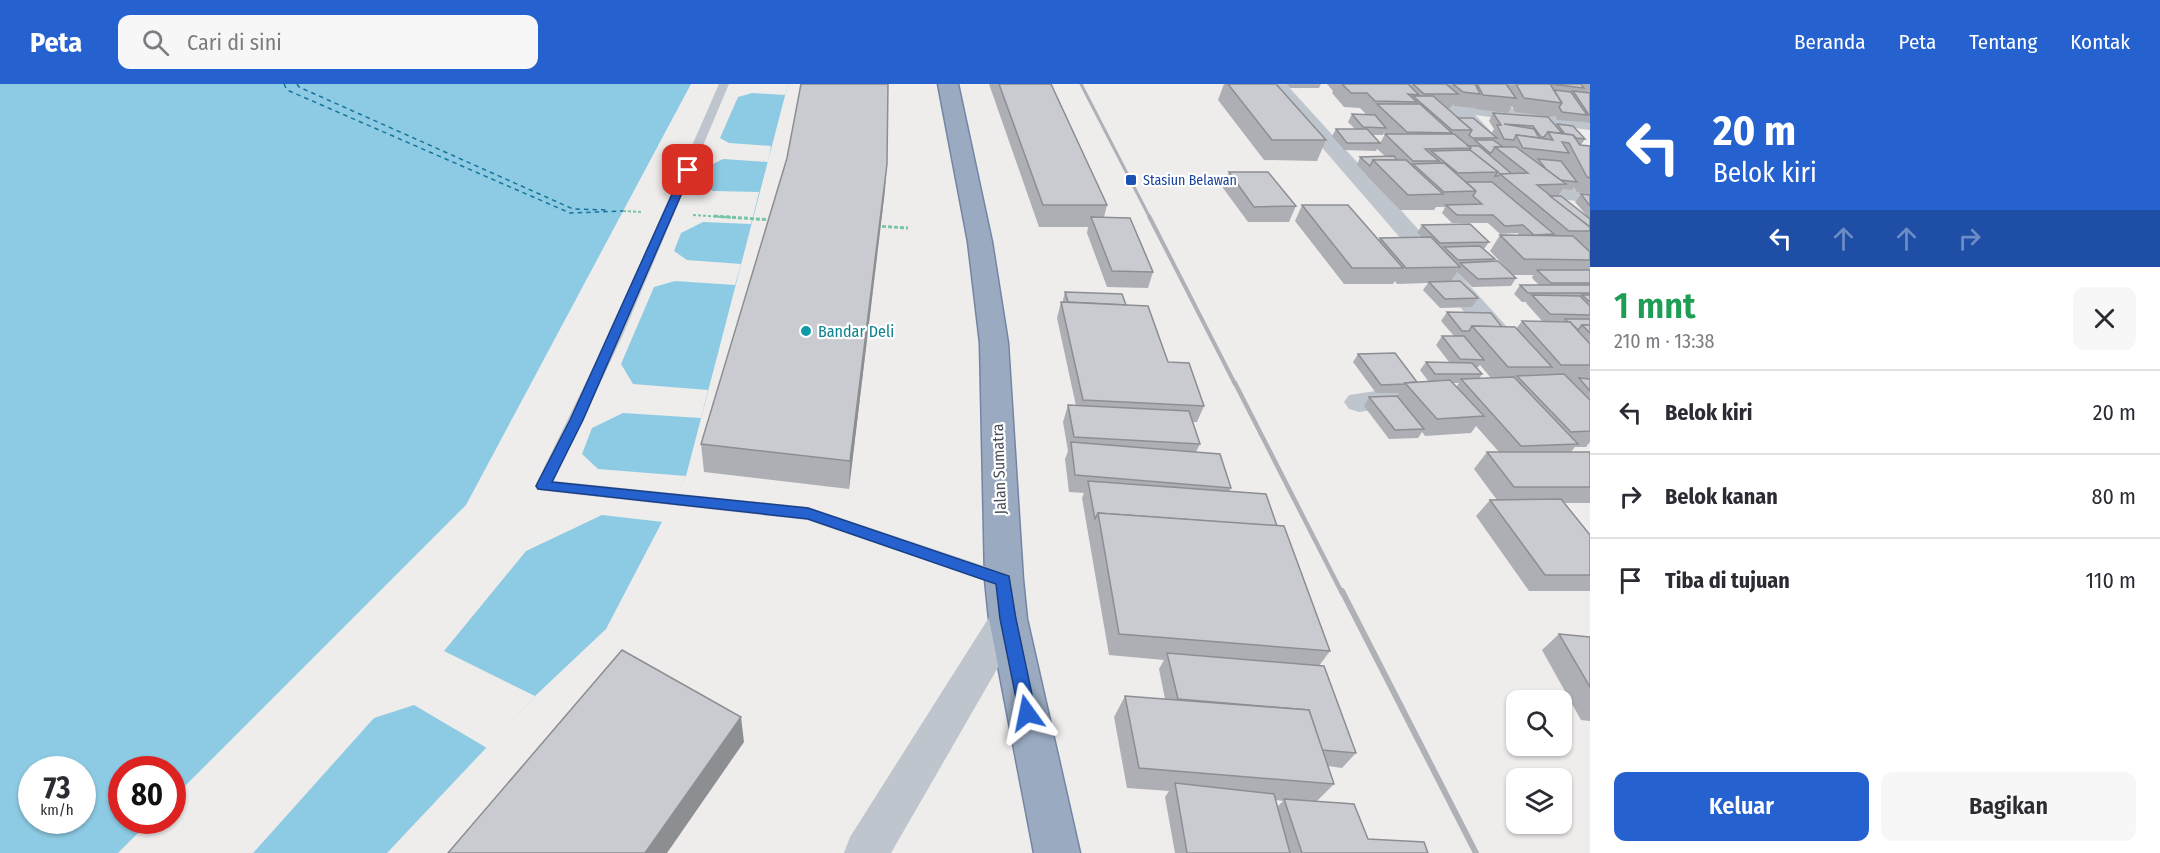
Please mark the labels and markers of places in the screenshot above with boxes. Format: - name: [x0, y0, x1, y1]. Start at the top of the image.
- pin: [662, 144, 713, 195]
- place label: Stasiun Belawan: [1143, 172, 1237, 189]
- marker: Stasiun Belawan: [1124, 173, 1138, 187]
- place label: Bandar Deli: [818, 322, 894, 341]
- marker: Bandar Deli: [799, 324, 813, 338]

